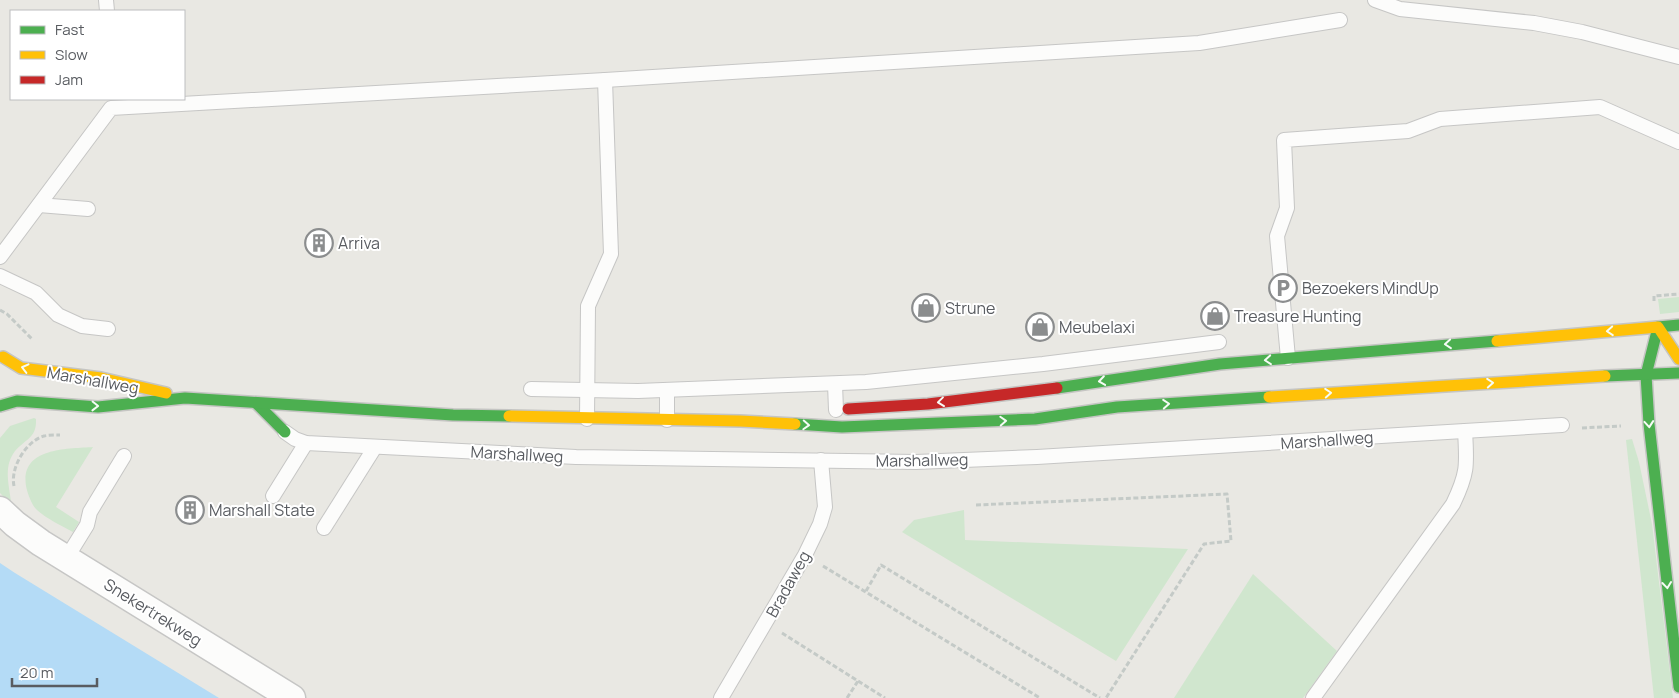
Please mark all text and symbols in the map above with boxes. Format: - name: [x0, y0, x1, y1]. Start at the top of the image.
- legend: [10, 10, 185, 100]
- text: Fast: [55, 19, 84, 40]
- text: Slow: [55, 44, 88, 65]
- text: Jam: [55, 69, 83, 90]
- building icon: Arriva: [304, 228, 334, 258]
- place label: Arriva: [338, 232, 380, 254]
- parking icon: Bezoekers MindUp: [1268, 273, 1298, 303]
- place label: Bezoekers MindUp: [1302, 277, 1439, 299]
- shop icon: Strune: [911, 293, 941, 323]
- place label: Strune: [945, 297, 995, 319]
- shop icon: Treasure Hunting: [1200, 301, 1230, 331]
- place label: Treasure Hunting: [1234, 305, 1362, 327]
- shop icon: Meubelaxi: [1025, 312, 1055, 342]
- place label: Meubelaxi: [1059, 316, 1135, 338]
- one-way arrow: [1605, 325, 1613, 336]
- one-way arrow: [1443, 338, 1451, 349]
- one-way arrow: [1264, 354, 1272, 365]
- street label: Marshallweg: [45, 361, 141, 399]
- one-way arrow: [21, 363, 29, 374]
- one-way arrow: [1098, 375, 1106, 386]
- one-way arrow: [1486, 378, 1494, 389]
- one-way arrow: [1324, 388, 1332, 399]
- one-way arrow: [937, 396, 945, 407]
- one-way arrow: [1162, 398, 1170, 409]
- one-way arrow: [92, 401, 99, 411]
- one-way arrow: [1000, 415, 1008, 426]
- one-way arrow: [802, 419, 810, 430]
- one-way arrow: [1643, 420, 1654, 428]
- street label: Marshallweg: [1280, 426, 1374, 454]
- street label: Marshallweg: [470, 441, 564, 467]
- street label: Marshallweg: [875, 448, 969, 472]
- building icon: Marshall State: [175, 495, 205, 525]
- place label: Marshall State: [209, 499, 315, 521]
- street label: Bradaweg: [761, 547, 815, 621]
- street label: Snekertrekweg: [100, 573, 206, 651]
- one-way arrow: [1661, 582, 1672, 590]
- scale bar: [12, 656, 98, 688]
- text: 20 m: [20, 662, 53, 683]

